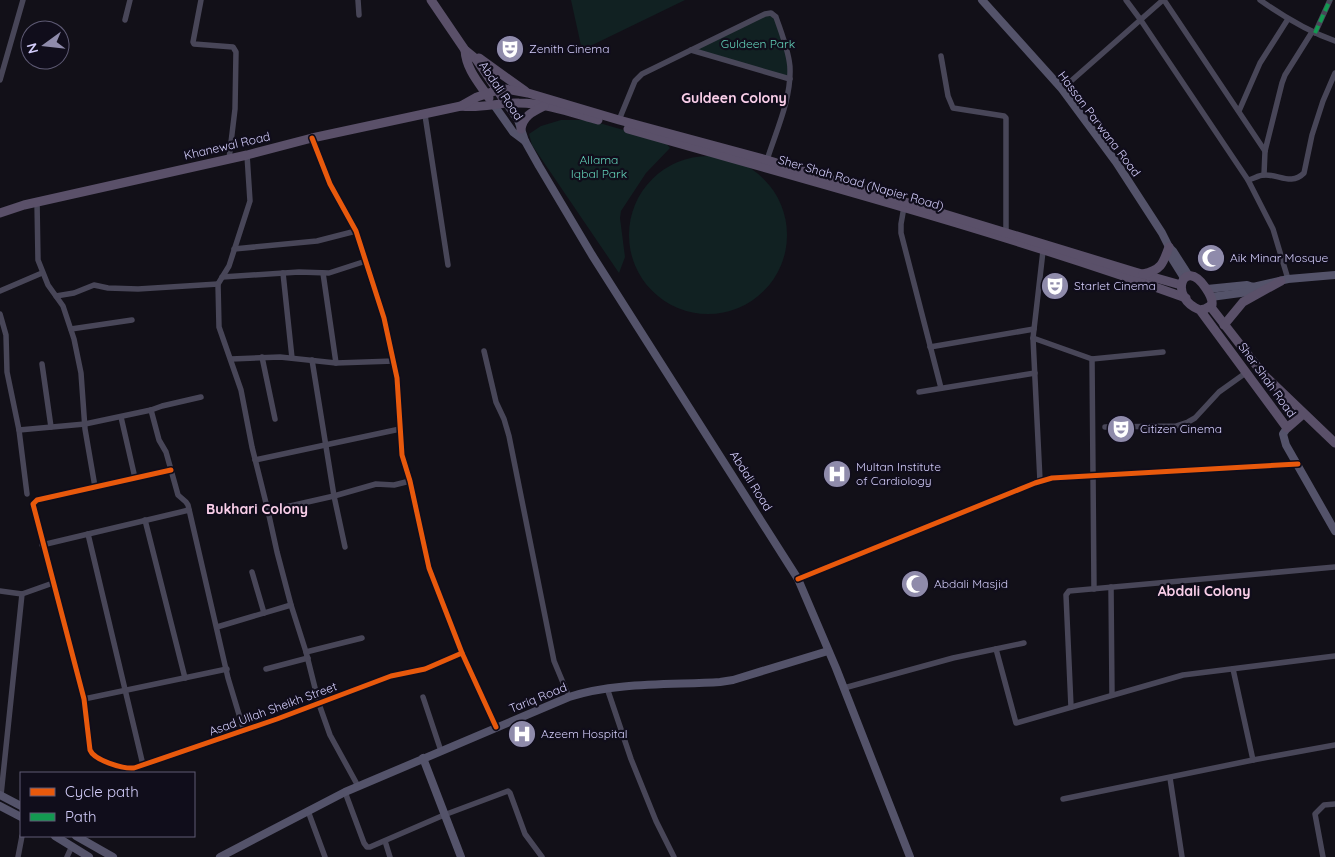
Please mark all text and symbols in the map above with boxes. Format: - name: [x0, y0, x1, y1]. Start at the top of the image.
- north arrow: [20, 20, 70, 70]
- theatre icon: Zenith Cinema: [495, 34, 525, 64]
- park label: Guldeen Park: [721, 36, 795, 51]
- text: N: [22, 41, 42, 56]
- place label: Zenith Cinema: [529, 41, 609, 56]
- street label: Abdali Road: [476, 58, 527, 123]
- street label: Hassan Parwana Road: [1055, 68, 1144, 179]
- district label: Guldeen Colony: [681, 89, 787, 107]
- street label: Khanewal Road: [182, 128, 271, 163]
- park label: Allama Iqbal Park: [571, 152, 627, 181]
- street label: Sher Shah Road (Napier Road): [777, 152, 946, 213]
- mosque icon: Aik Minar Mosque: [1196, 243, 1226, 273]
- place label: Aik Minar Mosque: [1230, 250, 1329, 265]
- theatre icon: Starlet Cinema: [1040, 271, 1070, 301]
- place label: Starlet Cinema: [1074, 278, 1156, 293]
- street label: Sher Shah Road: [1235, 339, 1300, 420]
- theatre icon: Citizen Cinema: [1106, 414, 1136, 444]
- place label: Citizen Cinema: [1140, 421, 1222, 436]
- street label: Abdali Road: [727, 448, 776, 514]
- hospital icon: Multan Institute of Cardiology: [822, 459, 852, 489]
- place label: Multan Institute of Cardiology: [856, 459, 941, 488]
- district label: Bukhari Colony: [206, 500, 308, 518]
- mosque icon: Abdali Masjid: [900, 569, 930, 599]
- place label: Abdali Masjid: [934, 576, 1008, 591]
- district label: Abdali Colony: [1158, 582, 1250, 600]
- street label: Asad Ullah Sheikh Street: [207, 678, 339, 739]
- street label: Tariq Road: [507, 679, 569, 716]
- hospital icon: Azeem Hospital: [507, 719, 537, 749]
- place label: Azeem Hospital: [541, 726, 628, 741]
- legend: [20, 772, 195, 837]
- text: Cycle path: [65, 782, 139, 801]
- text: Path: [65, 807, 97, 826]

